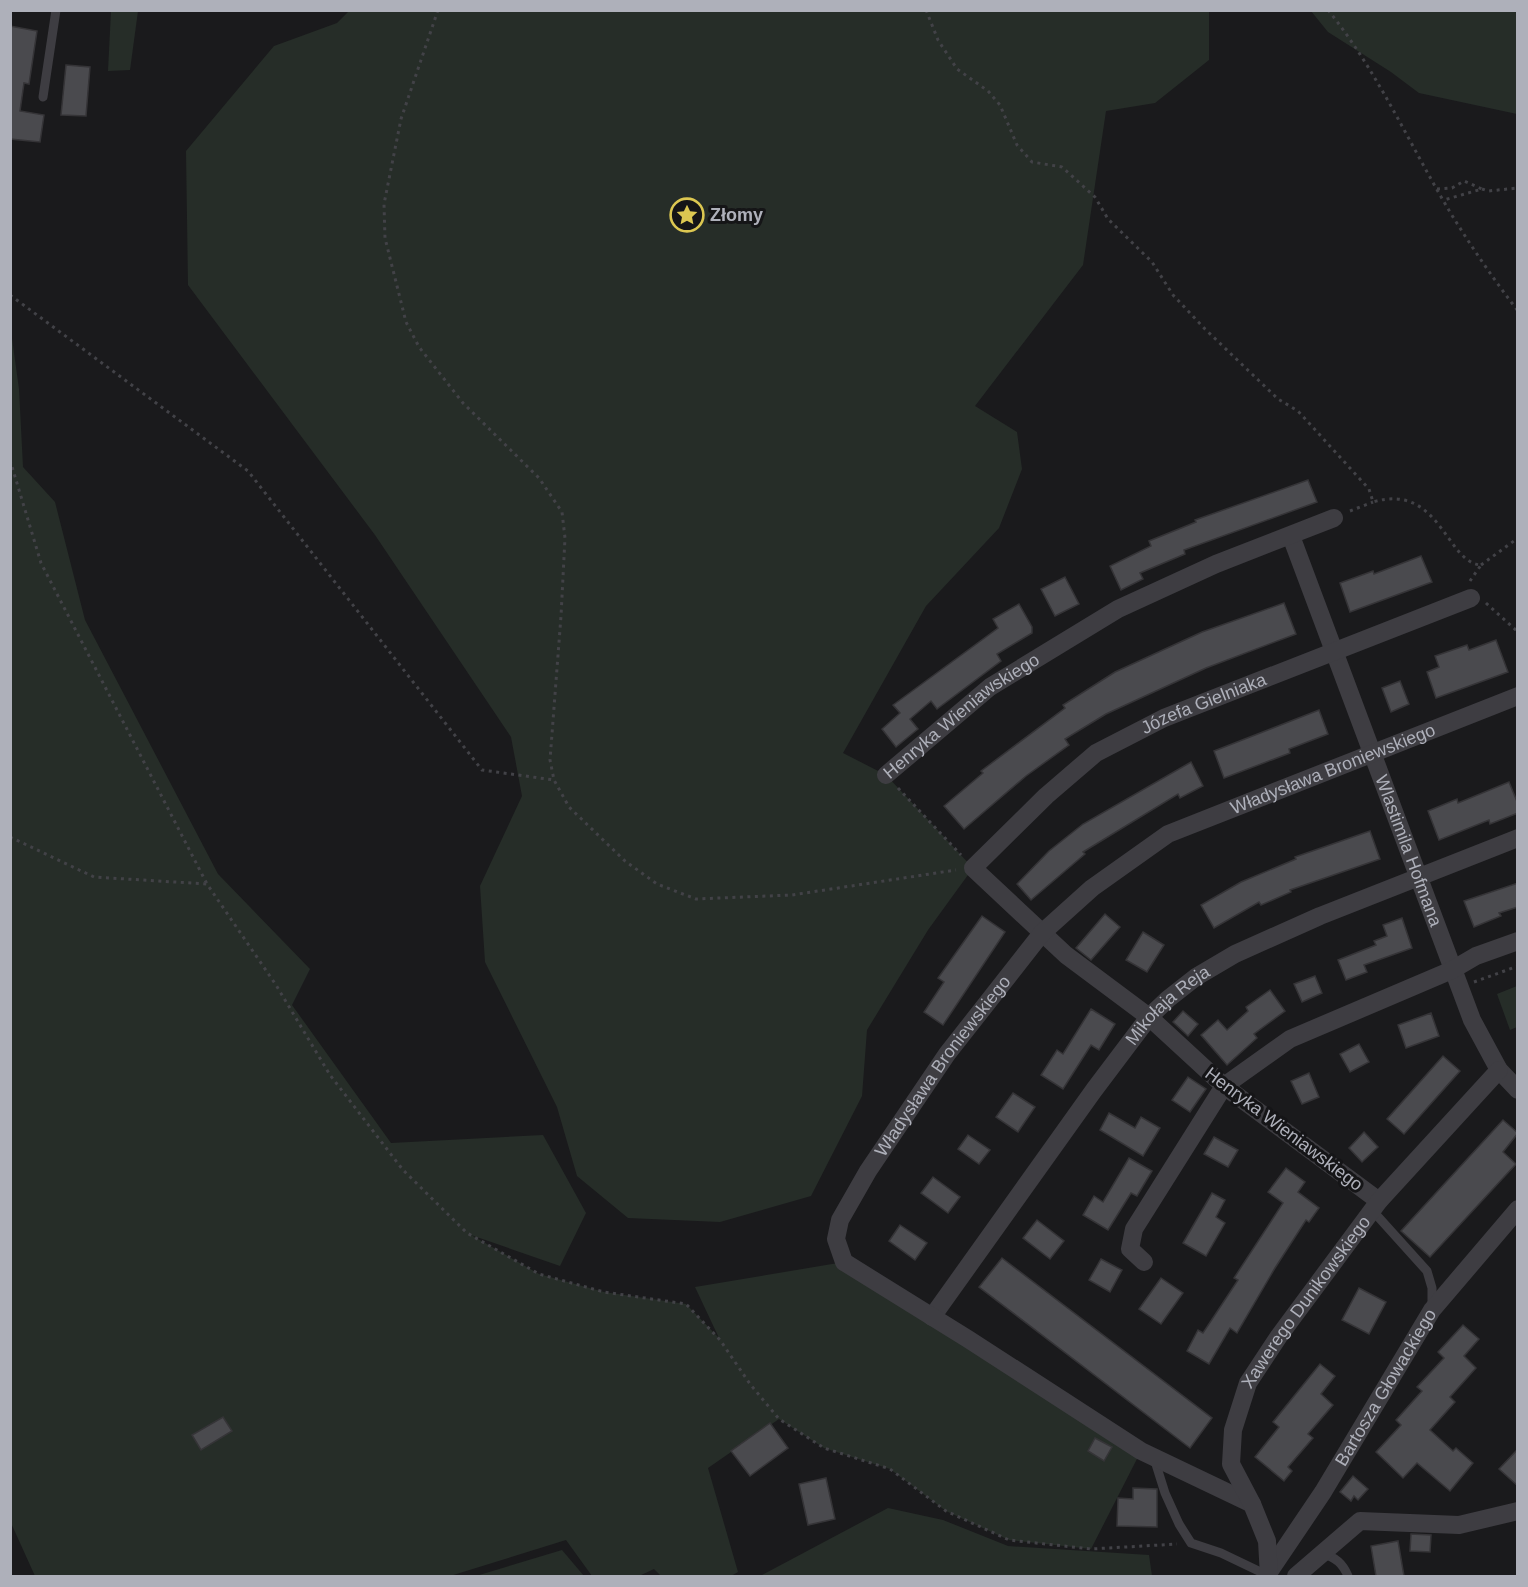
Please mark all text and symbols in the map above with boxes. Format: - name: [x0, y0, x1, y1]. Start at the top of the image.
- place icon: Złomy: [669, 197, 705, 233]
- place label: Złomy: [710, 205, 763, 225]
- street label: Henryka Wieniawskiego: [879, 649, 1043, 783]
- street label: Józefa Gielniaka: [1138, 669, 1270, 738]
- street label: Władysława Broniewskiego: [1228, 720, 1438, 818]
- street label: Wlastimila Hofmana: [1371, 772, 1446, 930]
- street label: Mikołaja Reja: [1122, 961, 1214, 1049]
- street label: Władysława Broniewskiego: [871, 972, 1015, 1160]
- street label: Henryka Wieniawskiego: [1201, 1063, 1367, 1195]
- street label: Xawerego Dunikowskiego: [1237, 1212, 1374, 1392]
- street label: Bartosza Głowackiego: [1331, 1305, 1440, 1469]

